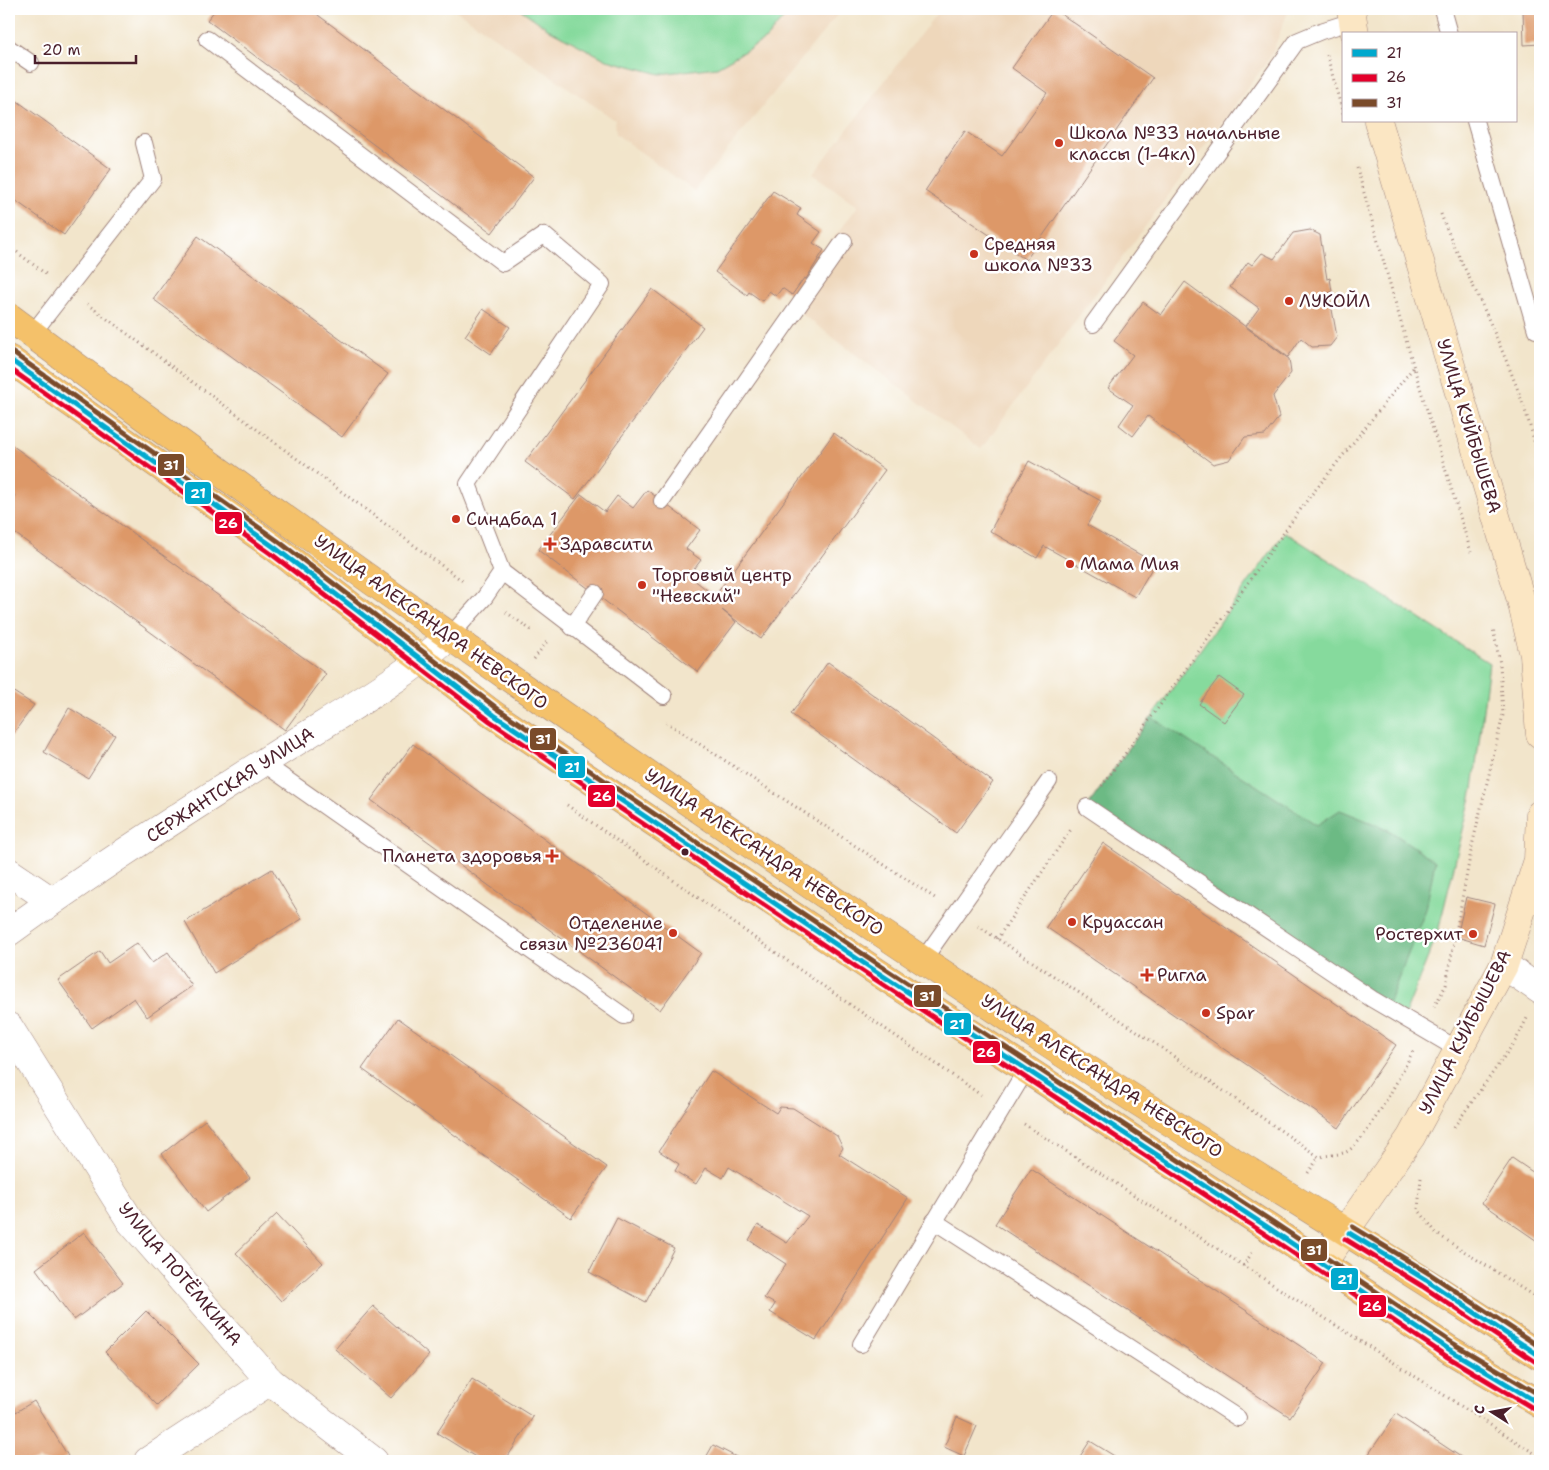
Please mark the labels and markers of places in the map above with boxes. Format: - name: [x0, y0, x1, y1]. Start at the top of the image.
- place label: Школа №33 начальные классы (1-4кл): [1069, 121, 1281, 166]
- marker: Школа №33 начальные классы (1-4кл): [1053, 137, 1065, 149]
- place label: Средняя школа №33: [984, 232, 1093, 277]
- marker: Средняя школа №33: [968, 248, 980, 260]
- place label: ЛУКОЙЛ: [1299, 289, 1371, 313]
- marker: ЛУКОЙЛ: [1283, 295, 1295, 307]
- place label: Синдбад 1: [466, 507, 558, 531]
- marker: Синдбад 1: [450, 513, 462, 525]
- place label: Здравсити: [560, 532, 653, 556]
- marker: Здравсити: [544, 538, 556, 550]
- place label: Мама Мия: [1080, 552, 1179, 576]
- marker: Мама Мия: [1064, 558, 1076, 570]
- place label: Торговый центр "Невский": [652, 563, 792, 608]
- marker: Торговый центр "Невский": [636, 579, 648, 591]
- place label: Планета здоровья: [382, 844, 542, 868]
- unlabelled marker: [680, 847, 690, 857]
- marker: Планета здоровья: [546, 850, 558, 862]
- place label: Круассан: [1082, 910, 1164, 934]
- place label: Отделение связи №236041: [519, 911, 663, 956]
- marker: Круассан: [1066, 916, 1078, 928]
- place label: Ростерхит: [1375, 922, 1464, 946]
- marker: Отделение связи №236041: [667, 927, 679, 939]
- marker: Ростерхит: [1467, 928, 1479, 940]
- place label: Ригла: [1157, 963, 1207, 987]
- marker: Ригла: [1141, 969, 1153, 981]
- place label: Spar: [1216, 1001, 1255, 1025]
- marker: Spar: [1200, 1007, 1212, 1019]

